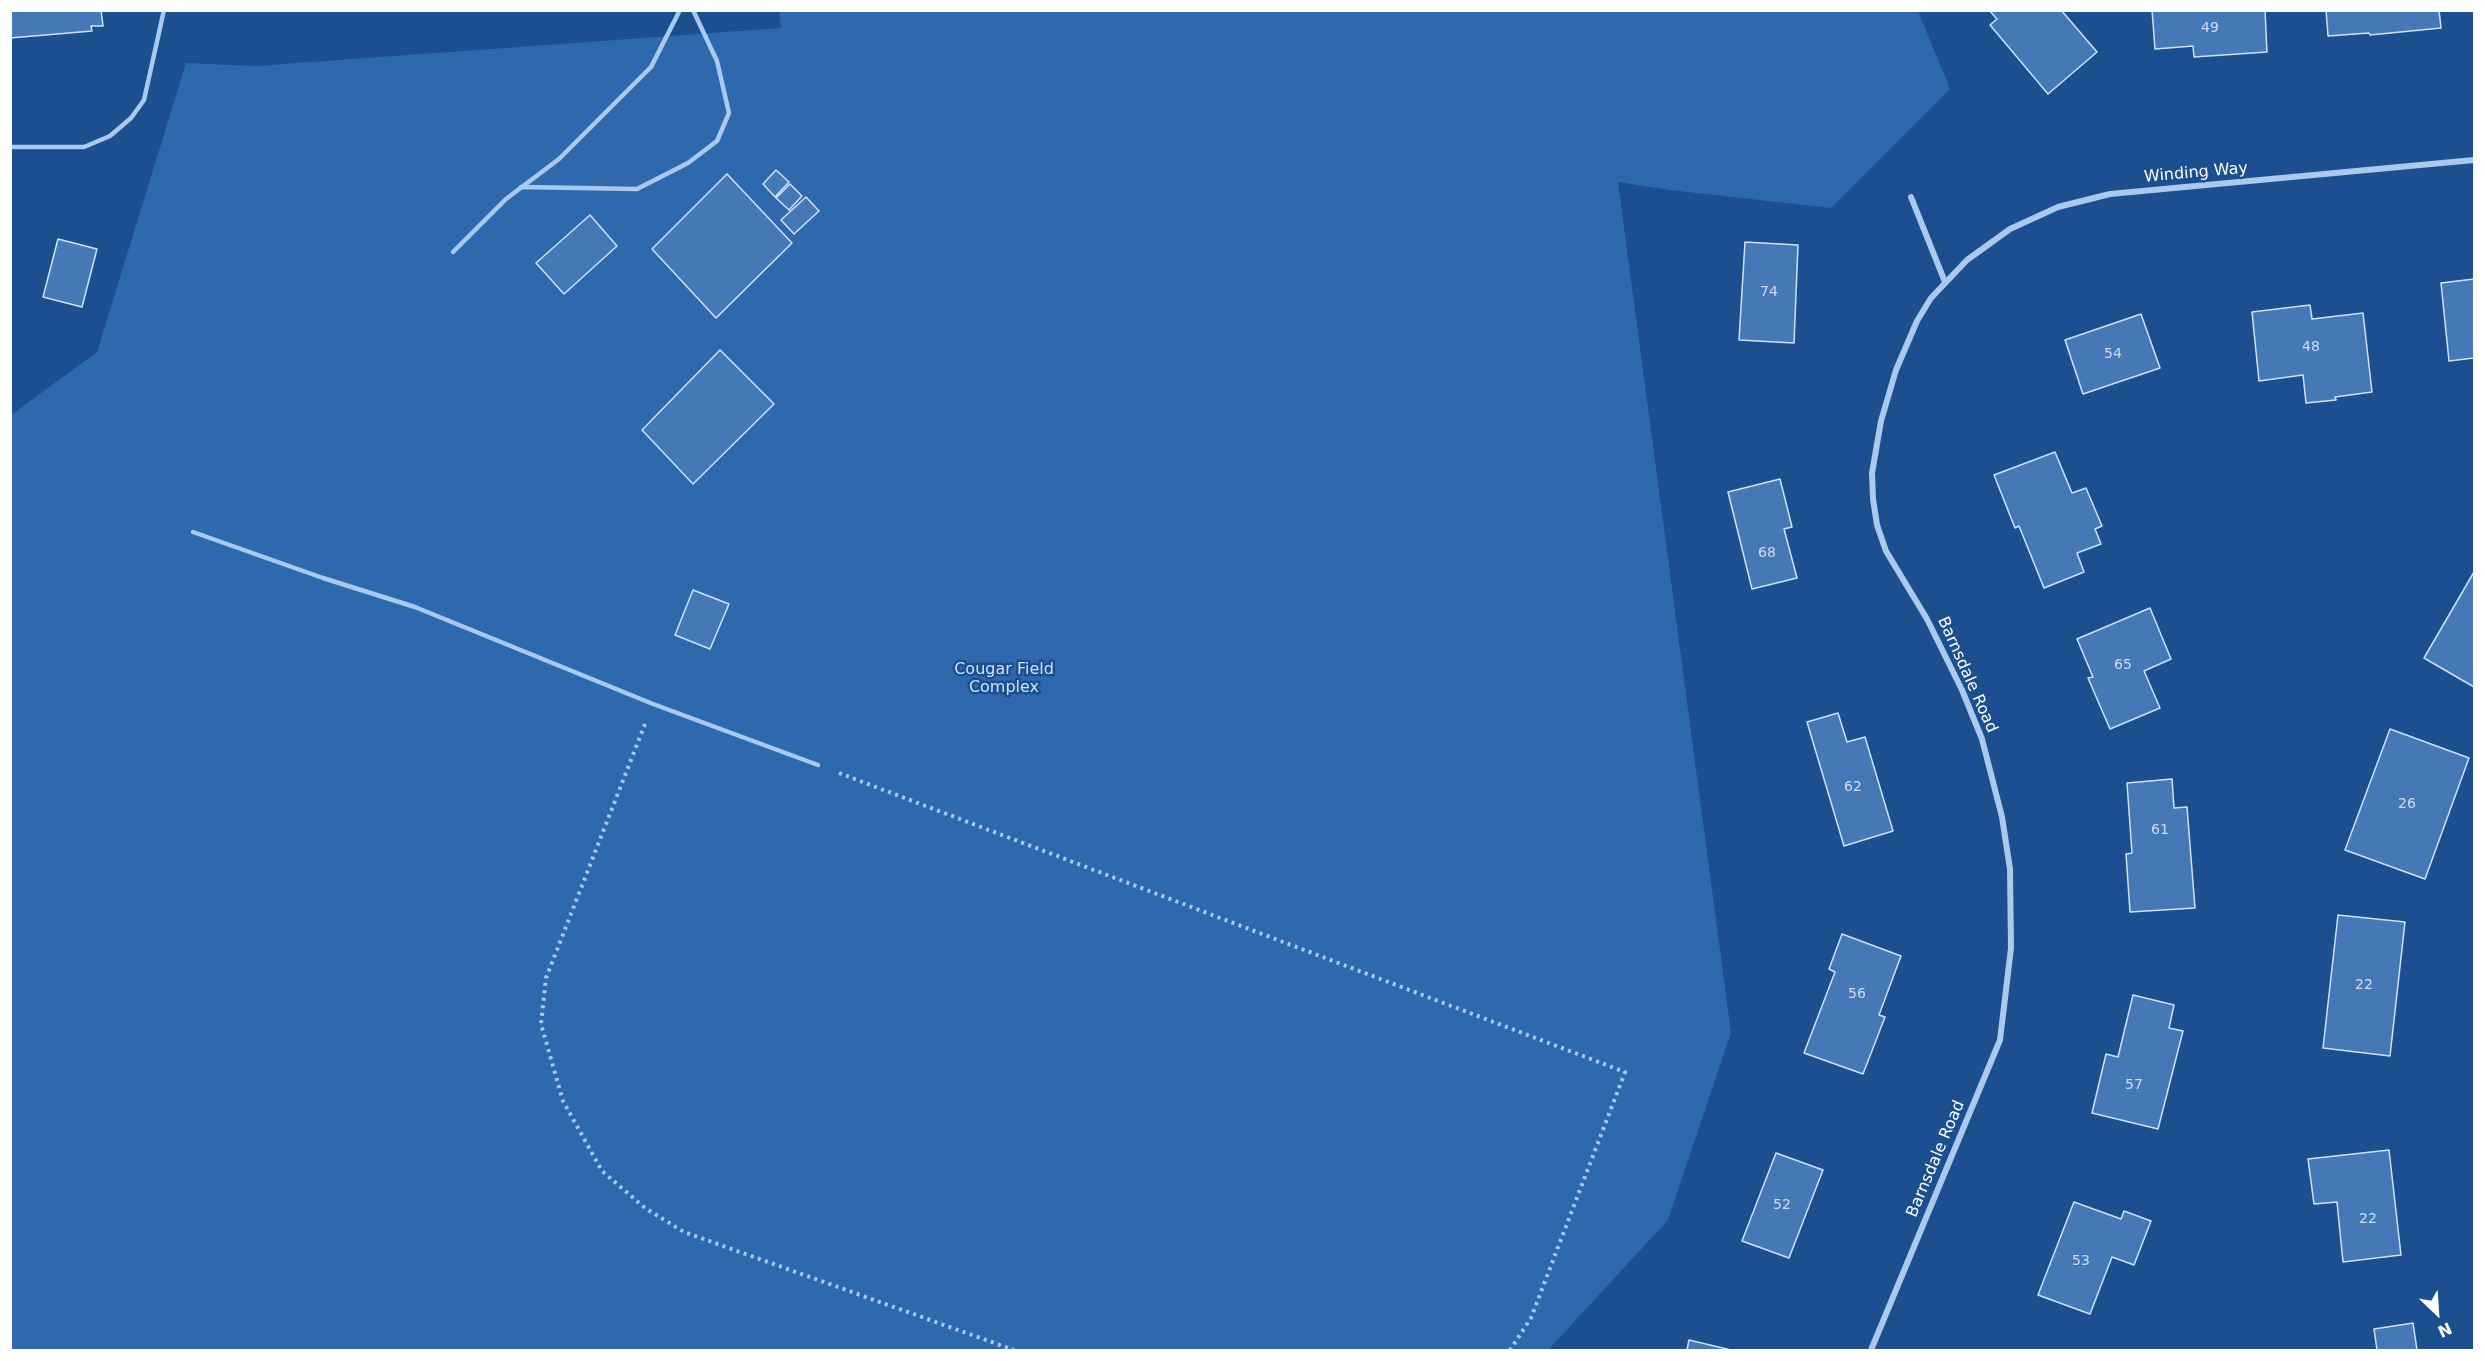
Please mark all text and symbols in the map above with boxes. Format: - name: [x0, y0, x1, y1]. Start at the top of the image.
- house number: 49: [2201, 20, 2219, 36]
- street label: Winding Way: [2143, 159, 2249, 187]
- house number: 74: [1760, 284, 1778, 300]
- house number: 48: [2302, 339, 2320, 355]
- house number: 54: [2104, 346, 2122, 362]
- house number: 68: [1758, 545, 1776, 561]
- street label: Barnsdale Road: [1933, 614, 2001, 736]
- house number: 65: [2114, 657, 2132, 673]
- park label: Cougar Field Complex: [954, 660, 1054, 698]
- house number: 62: [1844, 779, 1862, 795]
- house number: 26: [2398, 796, 2416, 812]
- house number: 61: [2151, 822, 2169, 838]
- house number: 22: [2355, 977, 2373, 993]
- house number: 56: [1848, 986, 1866, 1002]
- house number: 57: [2125, 1077, 2143, 1093]
- street label: Barnsdale Road: [1903, 1098, 1969, 1220]
- house number: 52: [1773, 1197, 1791, 1213]
- house number: 22: [2359, 1211, 2377, 1227]
- house number: 53: [2072, 1253, 2090, 1269]
- north arrow: [2407, 1283, 2467, 1343]
- text: N: [2435, 1318, 2455, 1341]

